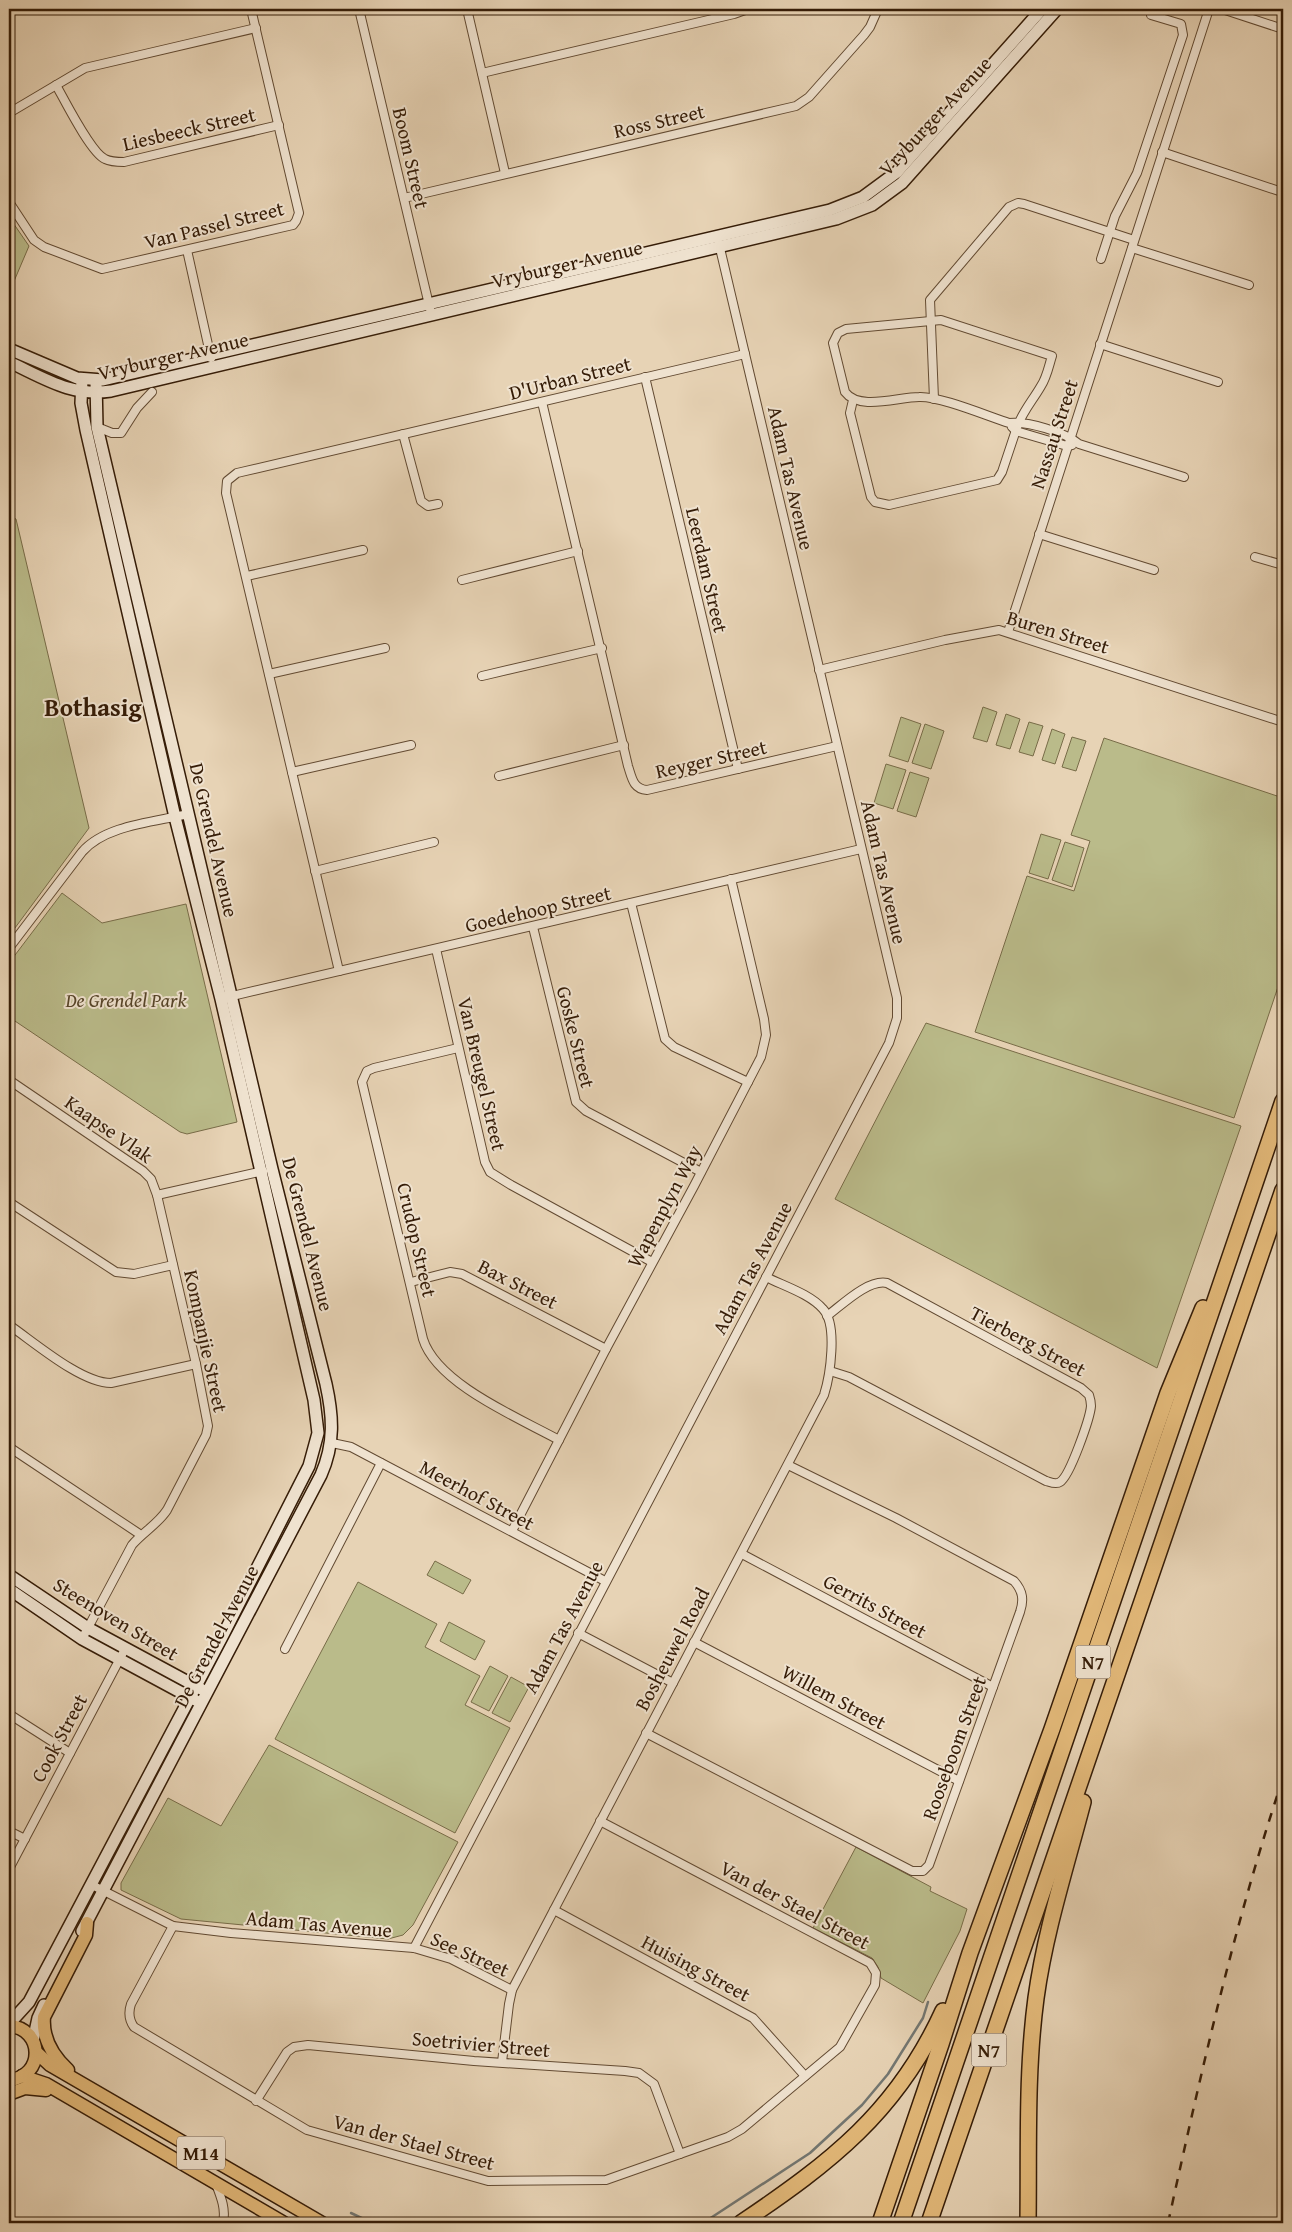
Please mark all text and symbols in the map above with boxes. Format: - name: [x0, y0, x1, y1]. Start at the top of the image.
- street label: Vryburger Avenue: [871, 49, 998, 182]
- street label: Ross Street: [611, 96, 707, 145]
- street label: Liesbeeck Street: [120, 99, 258, 158]
- street label: Boom Street: [386, 104, 437, 211]
- street label: Van Passel Street: [141, 193, 287, 256]
- street label: Vryburger Avenue: [489, 232, 645, 295]
- street label: Vryburger Avenue: [95, 324, 251, 387]
- street label: D'Urban Street: [506, 348, 634, 407]
- street label: Nassau Street: [1022, 375, 1085, 492]
- street label: Adam Tas Avenue: [761, 403, 822, 553]
- street label: Leerdam Street: [679, 504, 736, 636]
- street label: Buren Street: [1003, 602, 1113, 661]
- district label: Bothasig: [44, 689, 143, 725]
- street label: Reyger Street: [652, 732, 769, 785]
- street label: De Grendel Avenue: [183, 760, 246, 920]
- street label: Adam Tas Avenue: [854, 797, 915, 947]
- street label: Goedehoop Street: [462, 878, 614, 939]
- street label: Goske Street: [550, 983, 603, 1091]
- park label: De Grendel Park: [64, 985, 187, 1014]
- street label: Van Breugel Street: [451, 994, 514, 1153]
- street label: Kaapse Vlak: [59, 1088, 160, 1170]
- street label: Wapenplyn Way: [619, 1139, 708, 1272]
- street label: De Grendel Avenue: [275, 1154, 342, 1314]
- street label: Crudop Street: [390, 1180, 445, 1300]
- street label: Adam Tas Avenue: [704, 1196, 799, 1339]
- street label: Bax Street: [473, 1251, 563, 1316]
- street label: Kompanjie Street: [177, 1267, 236, 1415]
- street label: Tierberg Street: [965, 1298, 1091, 1383]
- street label: Meerhof Street: [415, 1452, 540, 1537]
- street label: Adam Tas Avenue: [515, 1555, 610, 1698]
- street label: De Grendel Avenue: [166, 1559, 265, 1712]
- street label: Gerrits Street: [818, 1566, 932, 1645]
- street label: Steenoven Street: [48, 1570, 184, 1667]
- street label: Bosheuwel Road: [627, 1582, 716, 1716]
- road number: N7: [1076, 1645, 1110, 1678]
- street label: Willem Street: [777, 1657, 892, 1736]
- street label: Rooseboom Street: [914, 1672, 993, 1824]
- street label: Cook Street: [23, 1688, 94, 1787]
- street label: Van der Stael Street: [715, 1853, 875, 1956]
- street label: Adam Tas Avenue: [245, 1903, 393, 1944]
- street label: See Street: [426, 1923, 514, 1984]
- street label: Huising Street: [637, 1927, 756, 2008]
- street label: Soetrivier Street: [411, 2023, 551, 2064]
- road number: N7: [972, 2034, 1006, 2066]
- street label: Van der Stael Street: [330, 2106, 498, 2177]
- road number: M14: [177, 2136, 225, 2170]

